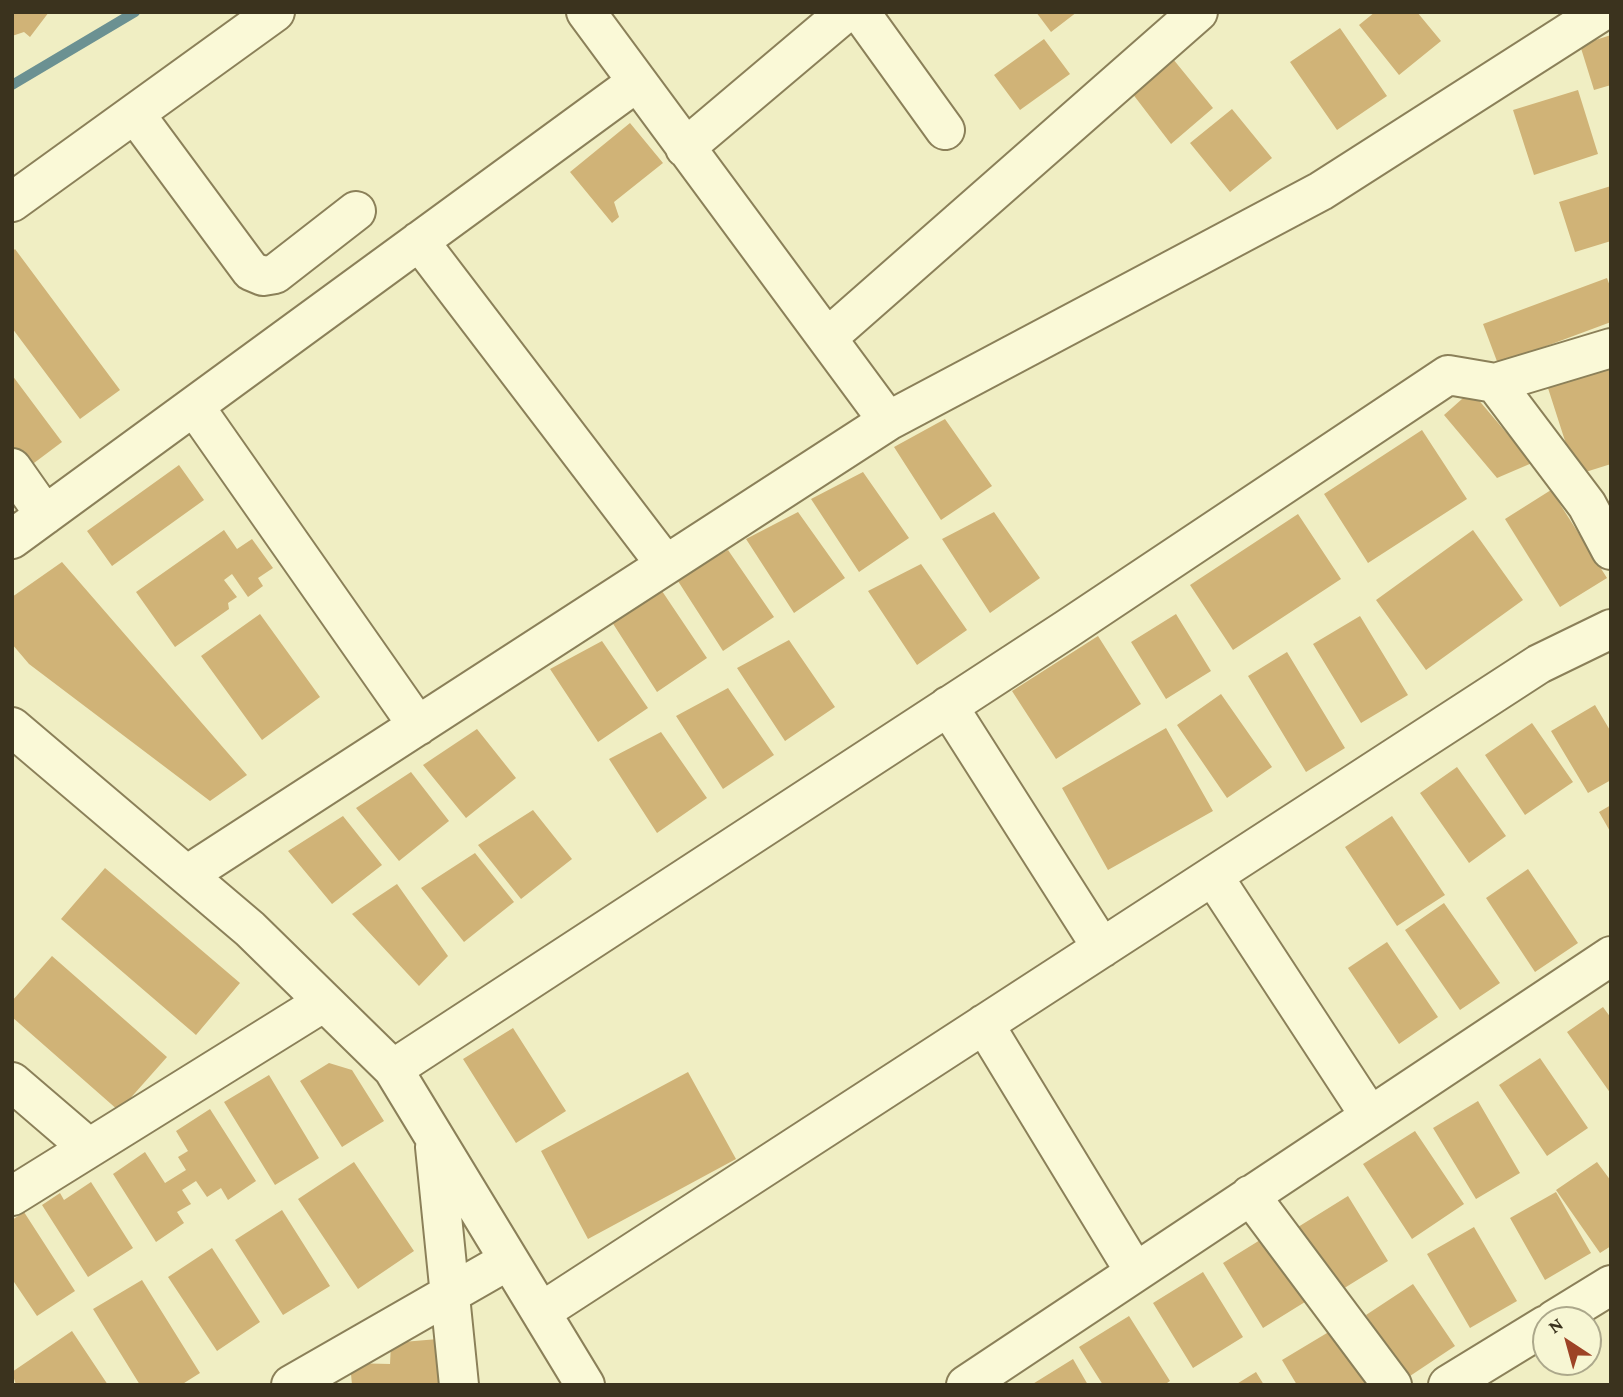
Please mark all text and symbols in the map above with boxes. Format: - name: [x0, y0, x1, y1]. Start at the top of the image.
- north arrow: [1532, 1306, 1602, 1376]
- text: N: [1544, 1313, 1567, 1338]

